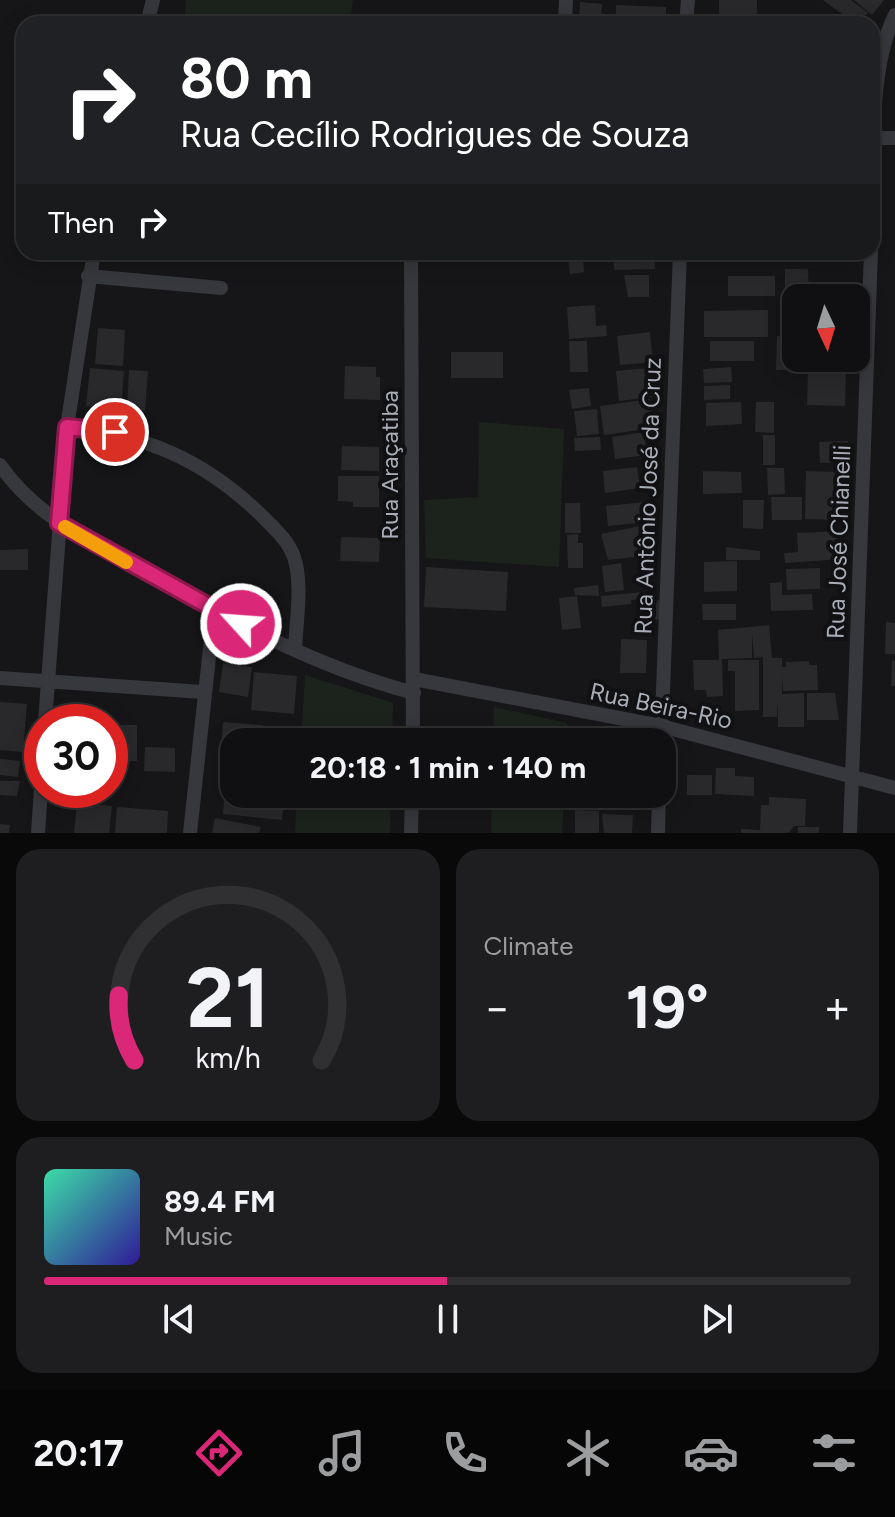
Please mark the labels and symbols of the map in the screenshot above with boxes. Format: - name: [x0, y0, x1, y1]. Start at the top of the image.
- north arrow: [782, 284, 870, 372]
- street label: Rua Antônio José da Cruz: [628, 357, 667, 635]
- street label: Rua Araçatiba: [375, 390, 404, 540]
- pin: [81, 398, 149, 466]
- street label: Rua José Chianelli: [821, 444, 856, 640]
- position arrow: [199, 582, 283, 666]
- street label: Rua Beira-Rio: [587, 676, 735, 735]
- speed limit sign: 30: [24, 704, 128, 808]

